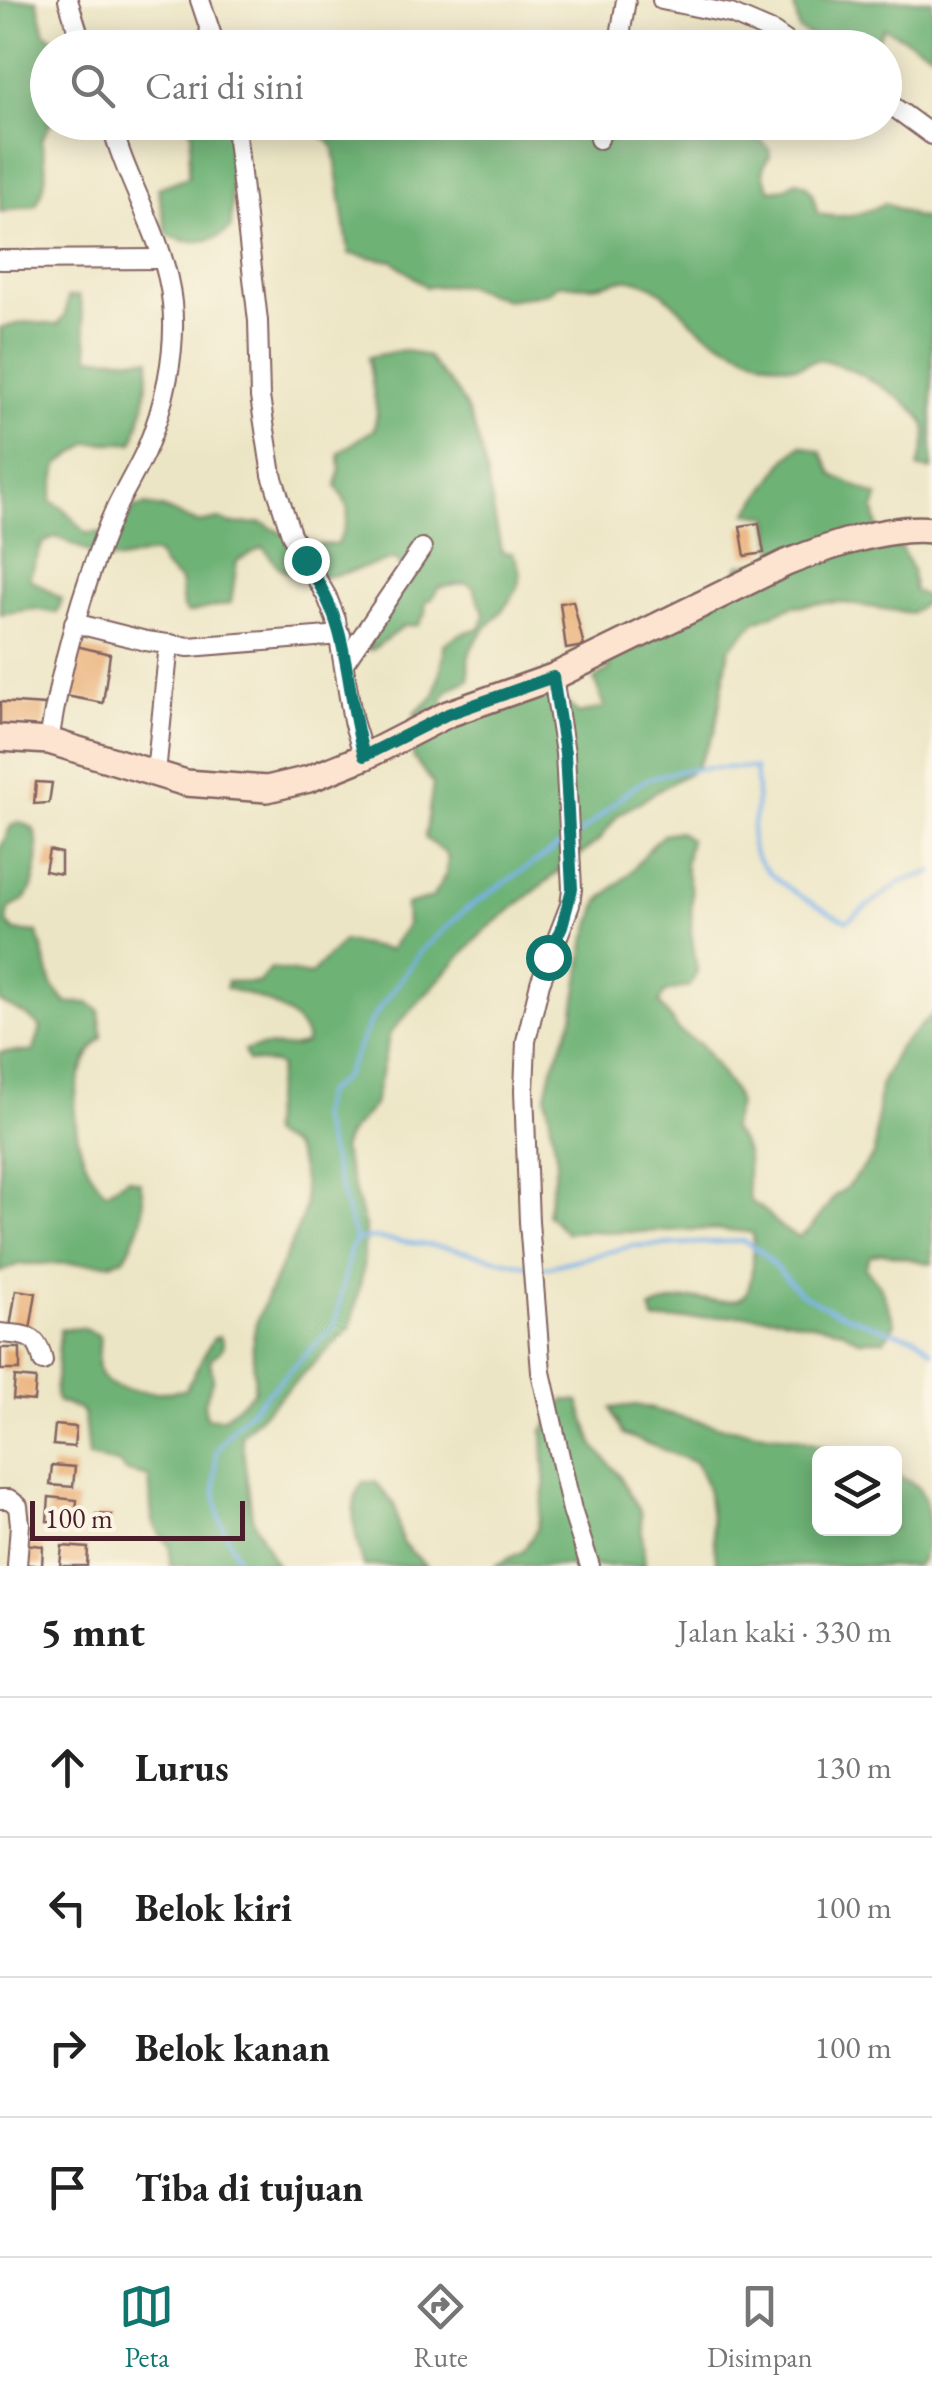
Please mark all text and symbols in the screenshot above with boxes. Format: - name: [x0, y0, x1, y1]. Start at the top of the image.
- search box: [30, 30, 902, 140]
- icon: search: [65, 58, 120, 113]
- text: Cari di sini: [145, 61, 304, 110]
- route end: [284, 538, 330, 584]
- route start: [526, 935, 572, 981]
- map controls: [812, 1446, 902, 1536]
- button: layers: [812, 1446, 902, 1536]
- scale bar: [30, 1496, 245, 1540]
- text: 100 m: [45, 1500, 113, 1536]
- text: 5 mnt: [40, 1604, 145, 1659]
- text: Jalan kaki · 330 m: [677, 1610, 892, 1652]
- icon: ahead: [40, 1740, 95, 1795]
- text: Lurus: [135, 1743, 229, 1792]
- text: 130 m: [815, 1746, 892, 1788]
- icon: left: [40, 1880, 95, 1935]
- text: Belok kiri: [135, 1883, 292, 1932]
- text: 100 m: [815, 1886, 892, 1928]
- icon: right: [40, 2020, 95, 2075]
- text: Belok kanan: [135, 2023, 330, 2072]
- text: 100 m: [815, 2026, 892, 2068]
- icon: arrive: [40, 2160, 95, 2215]
- text: Tiba di tujuan: [135, 2163, 364, 2212]
- tab: Peta: [119, 2279, 174, 2375]
- tab: Rute: [413, 2279, 468, 2375]
- tab: Disimpan: [707, 2279, 813, 2375]

